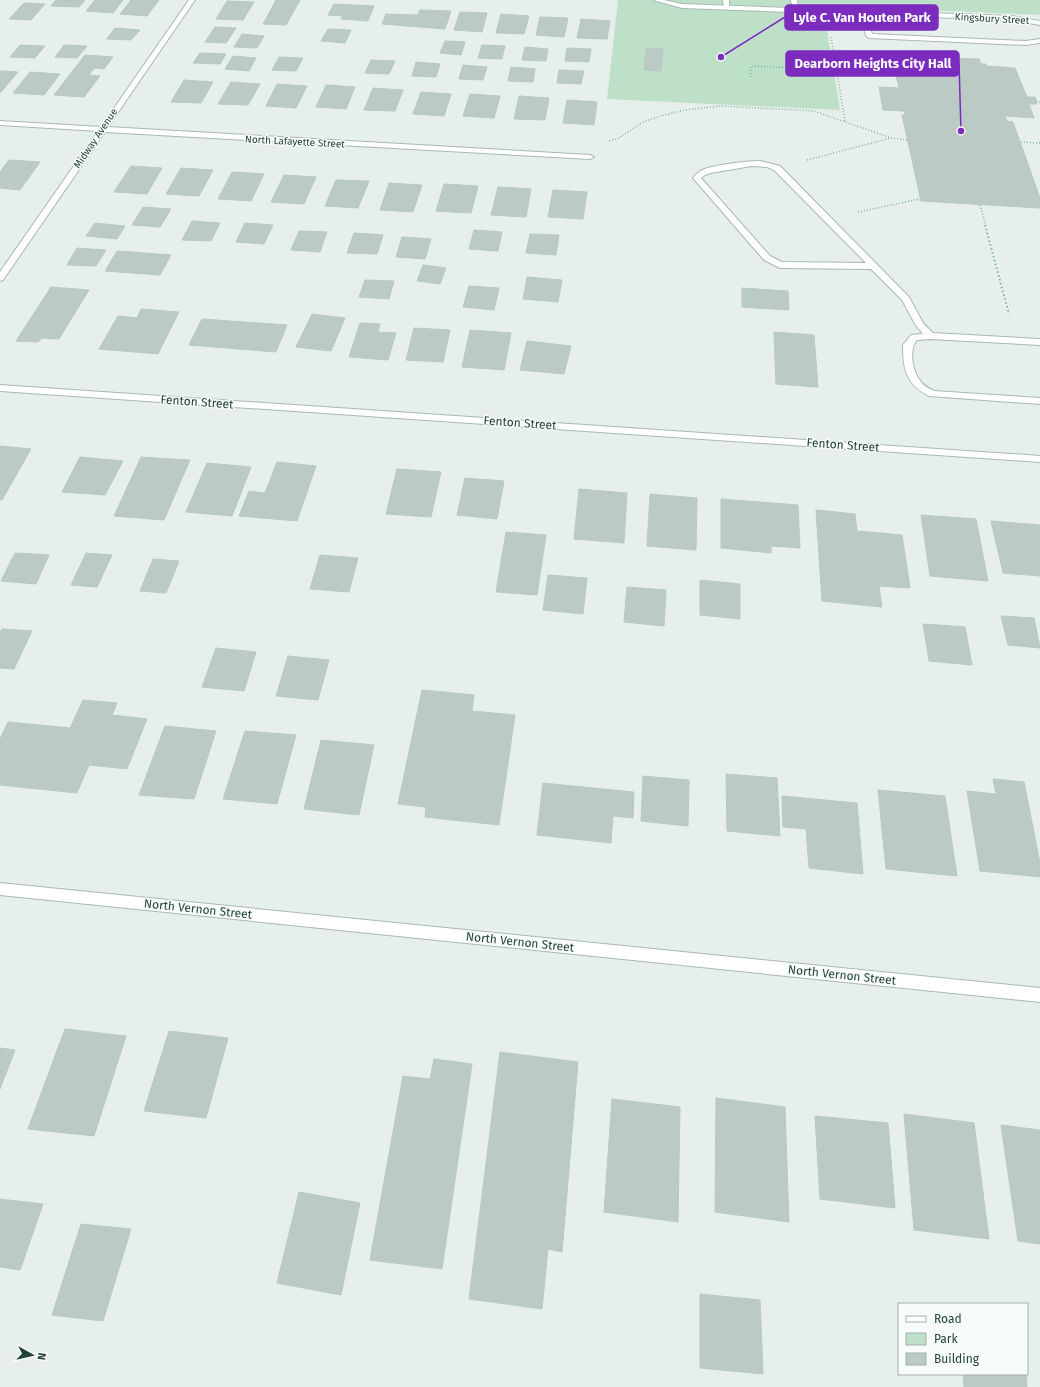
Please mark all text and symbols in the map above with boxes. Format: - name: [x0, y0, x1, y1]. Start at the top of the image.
- callout: Lyle C. Van Houten Park: [785, 5, 938, 30]
- text: Lyle C. Van Houten Park: [793, 10, 932, 25]
- street label: Kingsbury Street: [954, 11, 1030, 27]
- callout: Dearborn Heights City Hall: [786, 51, 959, 76]
- text: Dearborn Heights City Hall: [795, 56, 952, 71]
- street label: Midway Avenue: [71, 106, 120, 171]
- street label: North Lafayette Street: [245, 133, 346, 151]
- street label: Fenton Street: [160, 392, 235, 412]
- street label: Fenton Street: [483, 413, 558, 433]
- street label: Fenton Street: [806, 435, 881, 455]
- street label: North Vernon Street: [143, 896, 253, 922]
- street label: North Vernon Street: [465, 929, 575, 955]
- street label: North Vernon Street: [787, 962, 897, 988]
- legend: [898, 1303, 1028, 1375]
- text: Road: [934, 1312, 962, 1326]
- text: Park: [934, 1332, 958, 1346]
- north arrow: [12, 1335, 52, 1375]
- text: N: [34, 1352, 48, 1361]
- text: Building: [934, 1352, 980, 1366]

